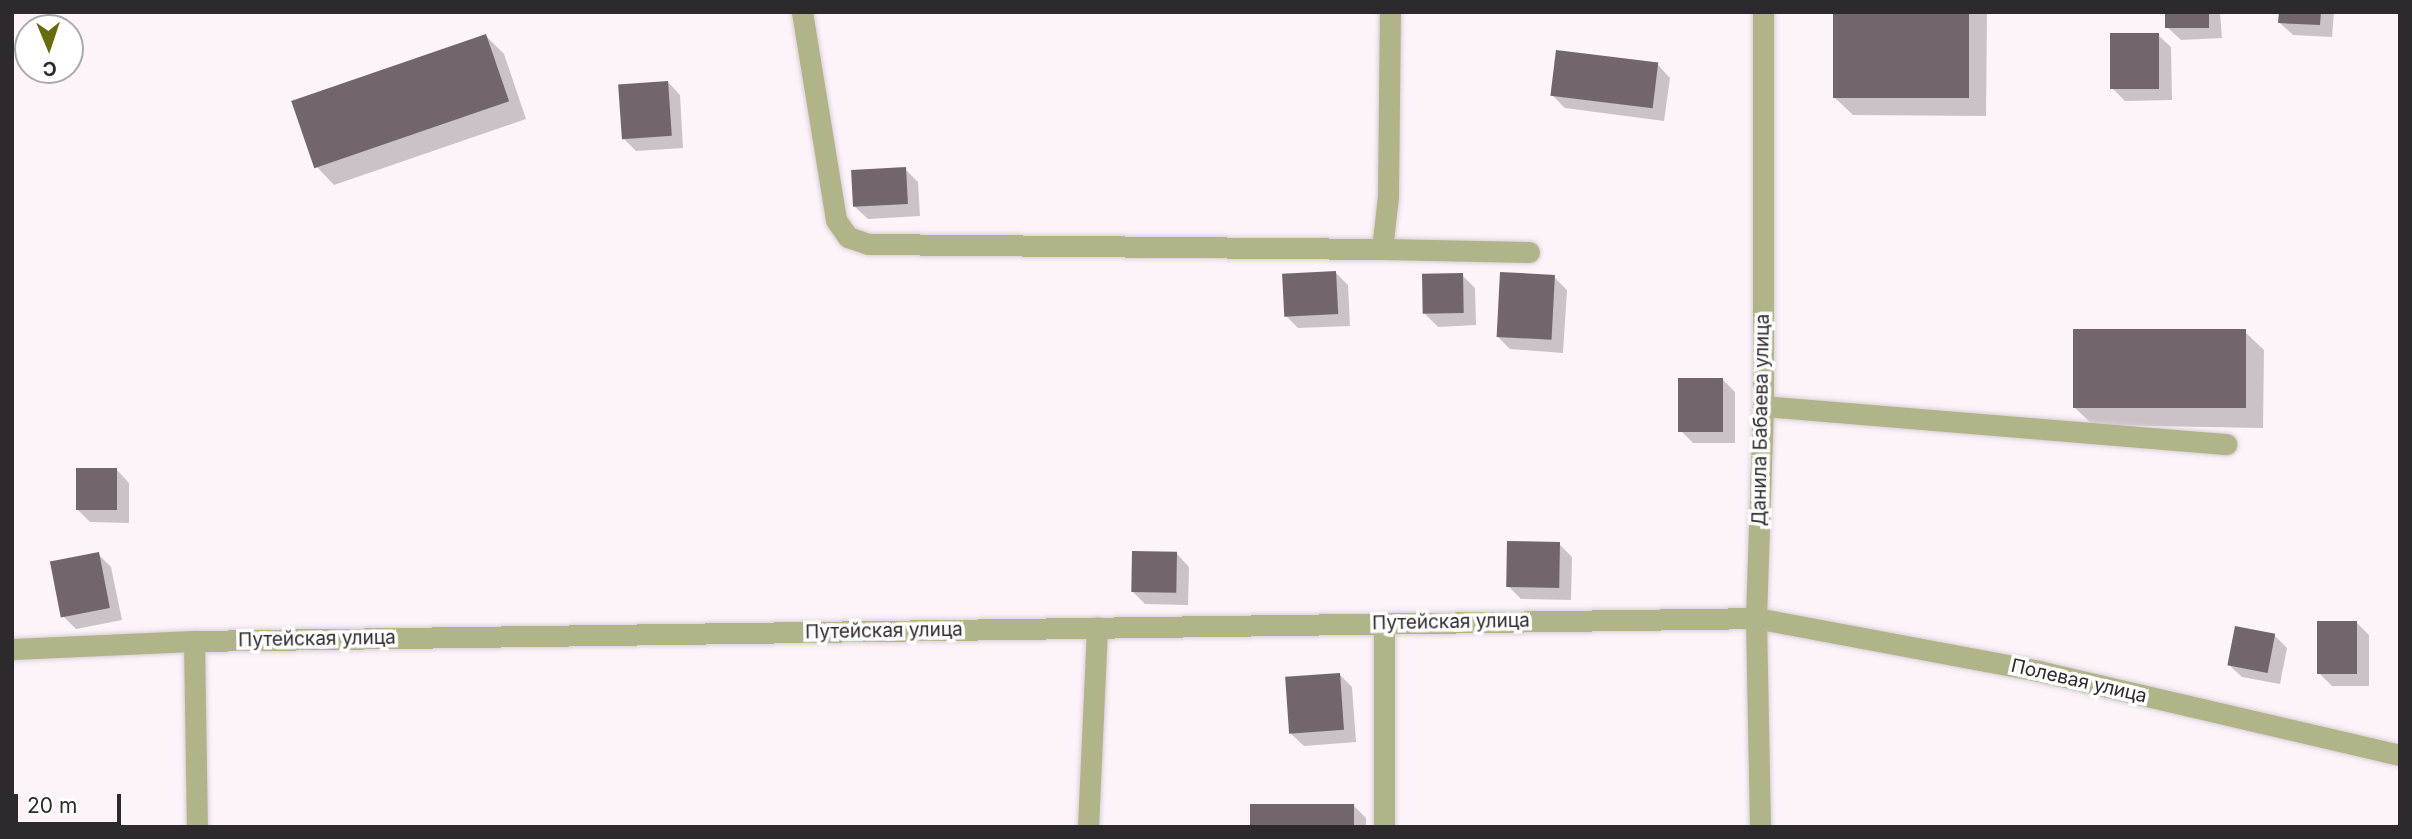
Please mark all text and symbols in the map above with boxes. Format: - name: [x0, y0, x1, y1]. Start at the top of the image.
- north arrow: [14, 14, 84, 84]
- text: С: [42, 57, 57, 80]
- street label: Данила Бабаева улица: [1748, 314, 1774, 526]
- street label: Путейская улица: [1372, 609, 1530, 635]
- street label: Путейская улица: [805, 618, 963, 644]
- street label: Путейская улица: [238, 626, 396, 652]
- street label: Полевая улица: [2009, 654, 2149, 708]
- scale bar: [18, 780, 124, 824]
- text: 20 m: [27, 793, 77, 818]

